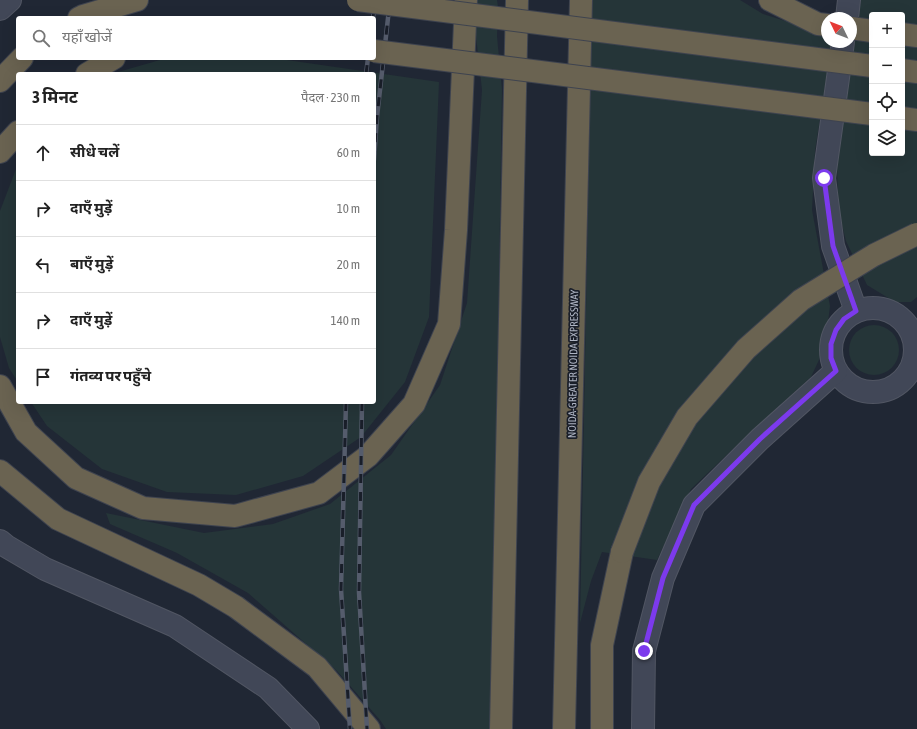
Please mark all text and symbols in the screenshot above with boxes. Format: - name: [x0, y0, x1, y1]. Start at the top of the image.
- north arrow: [821, 12, 857, 48]
- map controls: [869, 12, 905, 156]
- button: +: [869, 12, 905, 48]
- search box: [16, 16, 376, 60]
- icon: search: [30, 27, 52, 49]
- text: यहाँ खोजें: [62, 28, 112, 45]
- button: −: [869, 48, 905, 84]
- button: locate: [869, 84, 905, 120]
- text: 3 मिनट: [32, 87, 78, 107]
- text: पैदल · 230 m: [301, 90, 360, 105]
- button: layers: [869, 120, 905, 156]
- icon: ahead: [32, 142, 54, 164]
- text: सीधे चलें: [70, 143, 119, 160]
- text: 60 m: [337, 145, 360, 160]
- route start: [815, 169, 833, 187]
- icon: right: [32, 198, 54, 220]
- text: दाएँ मुड़ें: [70, 199, 112, 216]
- text: 10 m: [337, 201, 360, 216]
- icon: left: [32, 254, 54, 276]
- text: बाएँ मुड़ें: [70, 255, 113, 272]
- text: 20 m: [337, 257, 360, 272]
- street label: NOIDA-GREATER NOIDA EXPRESSWAY: [566, 290, 580, 438]
- icon: right: [32, 310, 54, 332]
- text: दाएँ मुड़ें: [70, 311, 112, 328]
- text: 140 m: [331, 313, 360, 328]
- icon: arrive: [32, 366, 54, 388]
- text: गंतव्य पर पहुँचे: [70, 367, 151, 384]
- route end: [635, 642, 653, 660]

